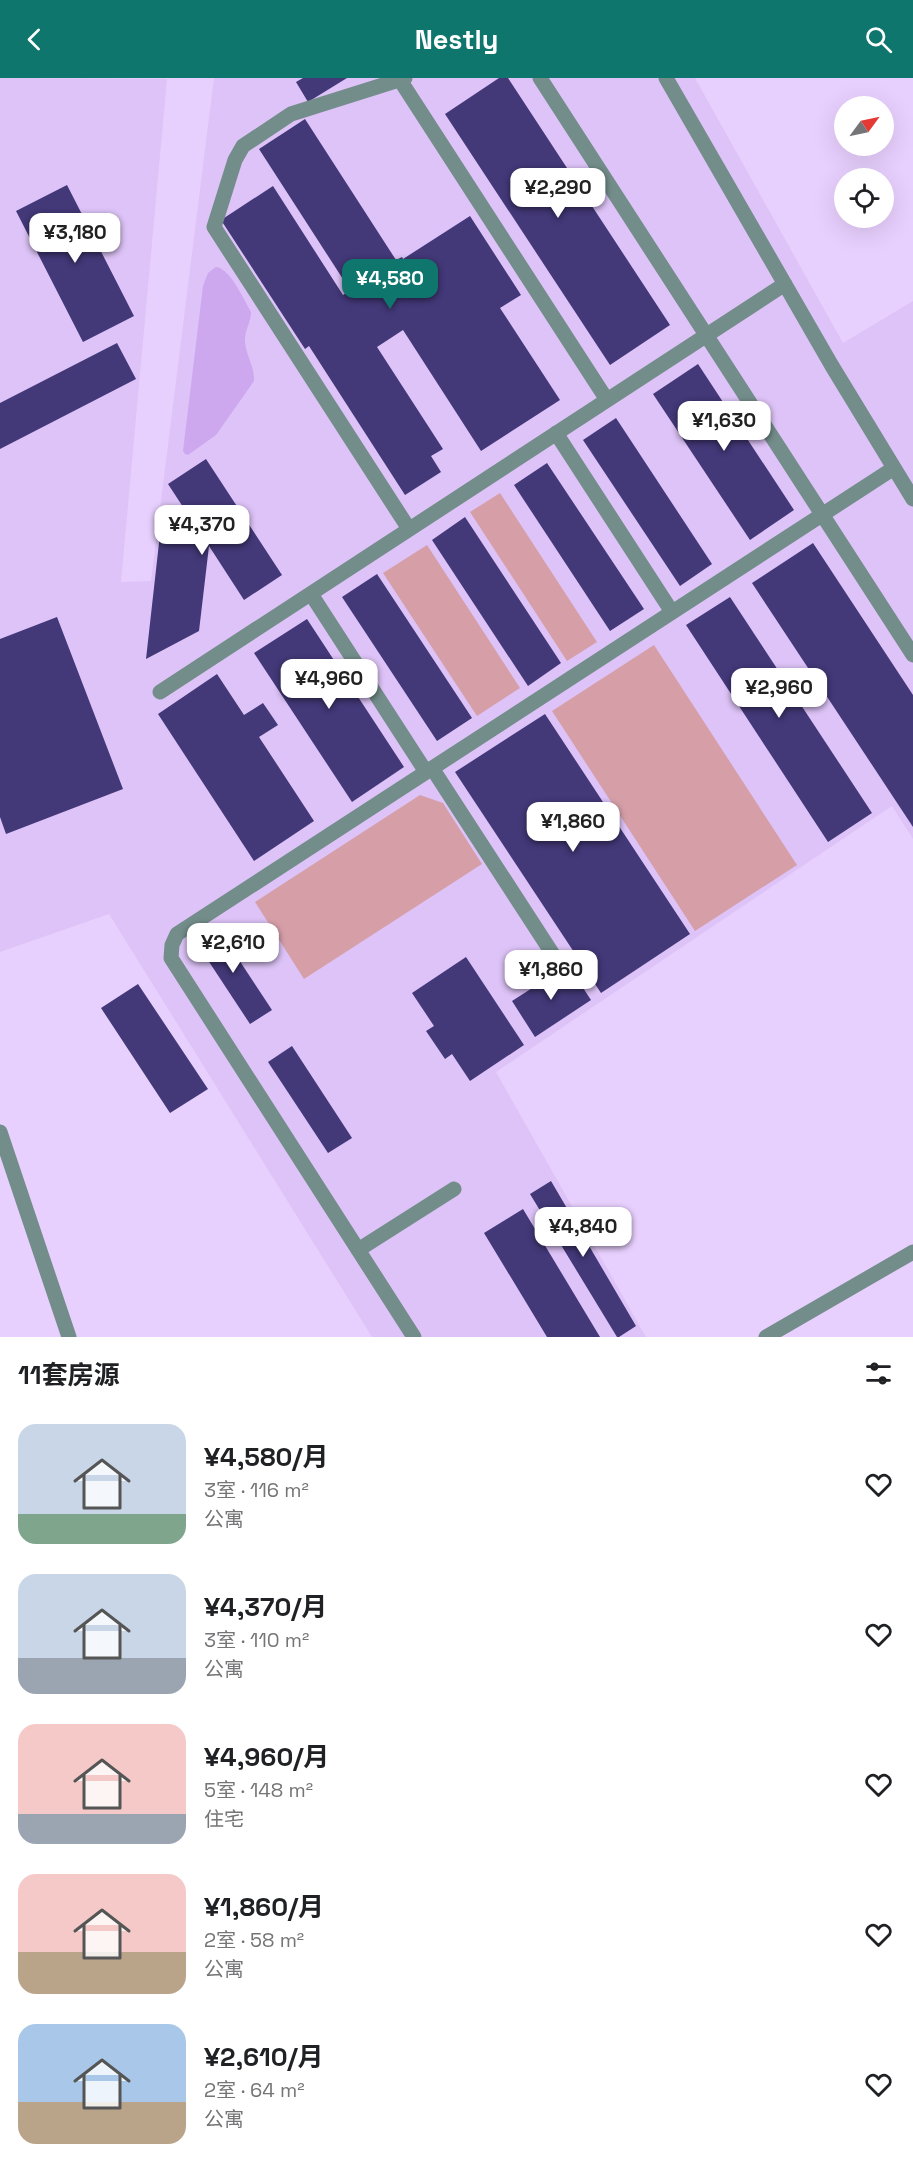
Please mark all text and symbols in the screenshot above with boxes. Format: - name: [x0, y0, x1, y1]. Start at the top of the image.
- text: Nestly: [415, 22, 498, 57]
- icon: back: [18, 23, 51, 56]
- icon: search: [862, 23, 895, 56]
- north arrow: [834, 96, 894, 156]
- map controls: [834, 96, 894, 228]
- pin: ¥2,290: [509, 168, 607, 219]
- button: locate: [834, 168, 894, 228]
- text: ¥2,290: [524, 174, 592, 200]
- pin: ¥3,180: [26, 213, 124, 264]
- text: ¥3,180: [43, 219, 107, 245]
- pin: ¥4,580: [341, 259, 439, 310]
- text: ¥4,580: [356, 265, 424, 291]
- pin: ¥1,630: [675, 401, 773, 452]
- text: ¥1,630: [692, 407, 756, 433]
- pin: ¥4,370: [153, 505, 251, 556]
- text: ¥4,370: [168, 511, 236, 537]
- pin: ¥4,960: [280, 659, 378, 710]
- text: ¥4,960: [295, 665, 363, 691]
- pin: ¥2,960: [730, 668, 828, 719]
- text: ¥2,960: [745, 674, 813, 700]
- pin: ¥1,860: [524, 802, 622, 853]
- text: ¥1,860: [541, 808, 605, 834]
- pin: ¥2,610: [184, 923, 282, 974]
- text: ¥2,610: [201, 929, 265, 955]
- pin: ¥1,860: [502, 950, 600, 1001]
- text: ¥1,860: [519, 956, 583, 982]
- pin: ¥4,840: [534, 1207, 632, 1258]
- text: ¥4,840: [549, 1213, 617, 1239]
- icon: filters: [862, 1357, 895, 1390]
- text: 11套房源: [18, 1358, 120, 1392]
- text: ¥4,580/月: [204, 1440, 328, 1474]
- icon: home: [66, 1448, 138, 1520]
- icon: heart: [862, 1468, 895, 1501]
- text: 3室 · 116 m²: [204, 1477, 309, 1503]
- text: 公寓: [204, 1506, 244, 1532]
- text: ¥4,370/月: [204, 1590, 327, 1624]
- icon: home: [66, 1598, 138, 1670]
- icon: heart: [862, 1618, 895, 1651]
- text: 3室 · 110 m²: [204, 1627, 309, 1653]
- text: 公寓: [204, 1656, 244, 1682]
- text: ¥4,960/月: [204, 1740, 329, 1774]
- icon: home: [66, 1748, 138, 1820]
- icon: heart: [862, 1768, 895, 1801]
- text: 5室 · 148 m²: [204, 1777, 313, 1803]
- text: 住宅: [204, 1806, 244, 1832]
- text: ¥1,860/月: [204, 1890, 324, 1924]
- icon: home: [66, 1898, 138, 1970]
- icon: heart: [862, 1918, 895, 1951]
- text: 2室 · 58 m²: [204, 1927, 304, 1953]
- text: 公寓: [204, 1956, 244, 1982]
- text: ¥2,610/月: [204, 2040, 324, 2074]
- icon: home: [66, 2048, 138, 2120]
- icon: heart: [862, 2068, 895, 2101]
- text: 2室 · 64 m²: [204, 2077, 304, 2103]
- text: 公寓: [204, 2106, 244, 2132]

